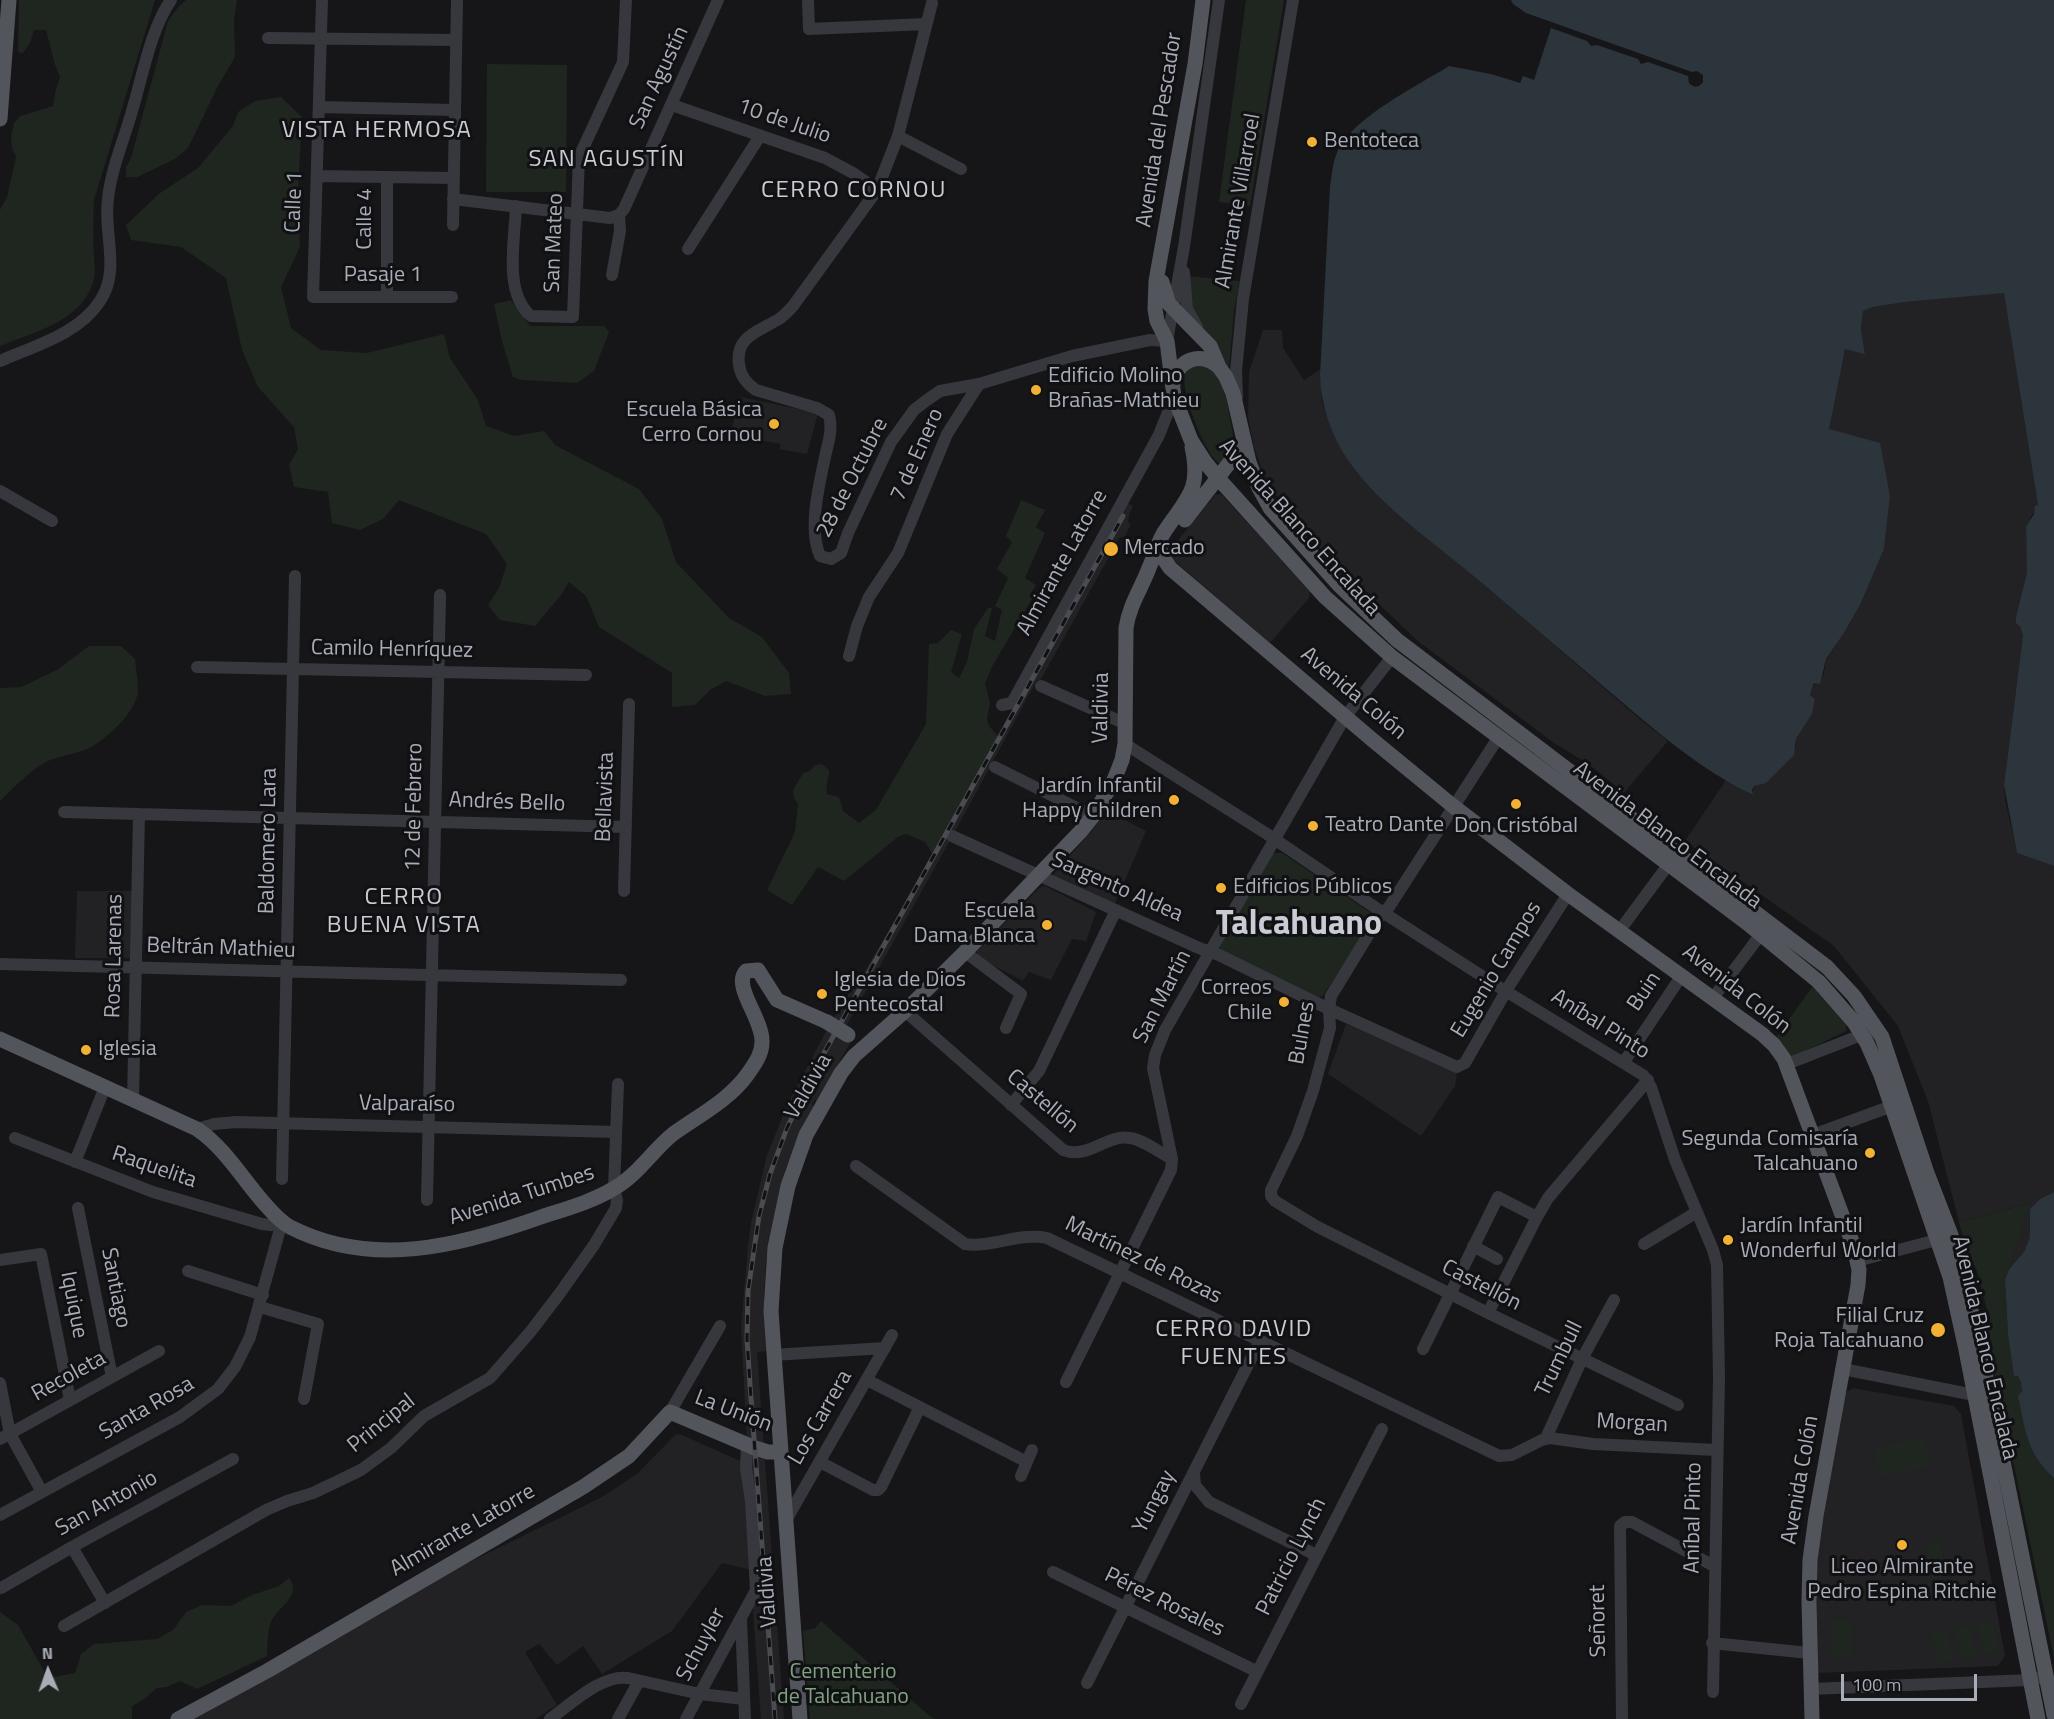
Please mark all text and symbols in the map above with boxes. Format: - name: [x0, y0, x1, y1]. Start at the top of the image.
- street label: San Agustín: [625, 23, 695, 133]
- street label: Avenida del Pescador: [1132, 31, 1188, 229]
- street label: 10 de Julio: [734, 94, 834, 150]
- street label: Almirante Villarroel: [1211, 112, 1267, 290]
- district label: VISTA HERMOSA: [282, 117, 472, 145]
- place label: Bentoteca: [1324, 129, 1419, 155]
- marker: Bentoteca: [1305, 135, 1319, 149]
- district label: SAN AGUSTÍN: [528, 146, 686, 174]
- street label: Calle 1: [281, 171, 309, 233]
- district label: CERRO CORNOU: [761, 177, 947, 205]
- street label: Calle 4: [353, 188, 379, 250]
- street label: San Mateo: [540, 193, 570, 293]
- street label: Pasaje 1: [344, 263, 422, 289]
- place label: Edificio Molino Brañas-Mathieu: [1048, 364, 1199, 416]
- marker: Edificio Molino Brañas-Mathieu: [1029, 383, 1043, 397]
- place label: Escuela Básica Cerro Cornou: [626, 398, 762, 450]
- street label: 7 de Enero: [886, 404, 950, 506]
- street label: 28 de Octubre: [812, 414, 894, 542]
- marker: Escuela Básica Cerro Cornou: [767, 417, 781, 431]
- street label: Avenida Blanco Encalada: [1213, 434, 1385, 622]
- street label: Almirante Latorre: [1012, 486, 1114, 640]
- place label: Mercado: [1124, 536, 1205, 562]
- marker: Mercado: [1102, 540, 1120, 558]
- street label: Camilo Henríquez: [311, 635, 473, 665]
- street label: Avenida Colón: [1295, 642, 1411, 746]
- street label: Valdivia: [1088, 672, 1116, 744]
- street label: 12 de Febrero: [401, 743, 429, 871]
- street label: Bellavista: [591, 752, 621, 842]
- street label: Avenida Blanco Encalada: [1568, 757, 1766, 915]
- street label: Baldomero Lara: [255, 768, 283, 914]
- place label: Jardín Infantil Happy Children: [1022, 774, 1162, 825]
- street label: Andrés Bello: [448, 788, 566, 818]
- marker: Jardín Infantil Happy Children: [1167, 793, 1181, 807]
- marker: Don Cristóbal: [1509, 797, 1523, 811]
- place label: Teatro Dante: [1325, 813, 1444, 839]
- place label: Don Cristóbal: [1454, 814, 1578, 840]
- marker: Teatro Dante: [1306, 819, 1320, 833]
- street label: Sargento Aldea: [1047, 847, 1187, 929]
- place label: Edificios Públicos: [1233, 875, 1392, 901]
- marker: Edificios Públicos: [1214, 881, 1228, 895]
- district label: CERRO BUENA VISTA: [327, 884, 481, 940]
- street label: Rosa Larenas: [101, 894, 129, 1018]
- street label: Eugenio Campos: [1446, 897, 1548, 1043]
- place label: Escuela Dama Blanca: [913, 899, 1035, 950]
- district label: Talcahuano: [1216, 906, 1382, 946]
- marker: Escuela Dama Blanca: [1040, 918, 1054, 932]
- street label: Beltrán Mathieu: [146, 933, 296, 965]
- street label: Avenida Colón: [1677, 940, 1795, 1040]
- street label: San Martín: [1128, 946, 1198, 1048]
- street label: Buin: [1622, 967, 1668, 1017]
- place label: Iglesia de Dios Pentecostal: [834, 968, 966, 1020]
- place label: Correos Chile: [1201, 976, 1272, 1028]
- street label: Aníbal Pinto: [1546, 984, 1654, 1066]
- marker: Iglesia de Dios Pentecostal: [815, 987, 829, 1001]
- marker: Correos Chile: [1277, 995, 1291, 1009]
- street label: Bulnes: [1284, 999, 1322, 1067]
- place label: Iglesia: [98, 1037, 157, 1063]
- marker: Iglesia: [79, 1043, 93, 1057]
- street label: Valdivia: [780, 1050, 838, 1124]
- street label: Castellón: [1001, 1064, 1083, 1140]
- street label: Valparaíso: [359, 1091, 455, 1119]
- place label: Segunda Comisaría Talcahuano: [1681, 1127, 1858, 1178]
- street label: Raquelita: [108, 1141, 200, 1195]
- marker: Segunda Comisaría Talcahuano: [1863, 1146, 1877, 1160]
- street label: Avenida Tumbes: [446, 1160, 598, 1232]
- street label: Martínez de Rozas: [1060, 1212, 1226, 1310]
- place label: Jardín Infantil Wonderful World: [1740, 1214, 1897, 1266]
- marker: Jardín Infantil Wonderful World: [1721, 1233, 1735, 1247]
- street label: Avenida Blanco Encalada: [1945, 1233, 2023, 1463]
- street label: Santiago: [94, 1246, 136, 1330]
- street label: Castellón: [1437, 1255, 1525, 1317]
- street label: Iquique: [54, 1269, 92, 1341]
- place label: Filial Cruz Roja Talcahuano: [1774, 1304, 1924, 1356]
- district label: CERRO DAVID FUENTES: [1155, 1316, 1313, 1372]
- street label: Trumbull: [1530, 1317, 1590, 1401]
- marker: Filial Cruz Roja Talcahuano: [1929, 1321, 1947, 1339]
- street label: Recoleta: [27, 1346, 111, 1408]
- street label: Los Carrera: [783, 1366, 859, 1470]
- street label: Santa Rosa: [95, 1371, 199, 1447]
- street label: La Unión: [691, 1385, 775, 1439]
- street label: Principal: [343, 1389, 421, 1459]
- street label: Morgan: [1596, 1409, 1668, 1439]
- street label: Avenida Colón: [1777, 1414, 1825, 1546]
- street label: Aníbal Pinto: [1680, 1462, 1708, 1574]
- street label: San Antonio: [52, 1465, 162, 1543]
- street label: Yungay: [1128, 1466, 1182, 1538]
- street label: Almirante Latorre: [386, 1479, 540, 1583]
- street label: Patricio Lynch: [1251, 1494, 1333, 1620]
- marker: Liceo Almirante Pedro Espina Ritchie: [1895, 1538, 1909, 1552]
- place label: Liceo Almirante Pedro Espina Ritchie: [1807, 1555, 1997, 1606]
- street label: Valdivia: [752, 1556, 784, 1628]
- street label: Pérez Rosales: [1100, 1563, 1228, 1643]
- street label: Señoret: [1585, 1584, 1613, 1658]
- street label: Schuyler: [672, 1604, 732, 1686]
- north arrow: [18, 1641, 78, 1701]
- text: N: [41, 1641, 53, 1665]
- park label: Cementerio de Talcahuano: [777, 1660, 909, 1712]
- scale bar: [1844, 1662, 1980, 1700]
- text: 100 m: [1852, 1671, 1901, 1698]

